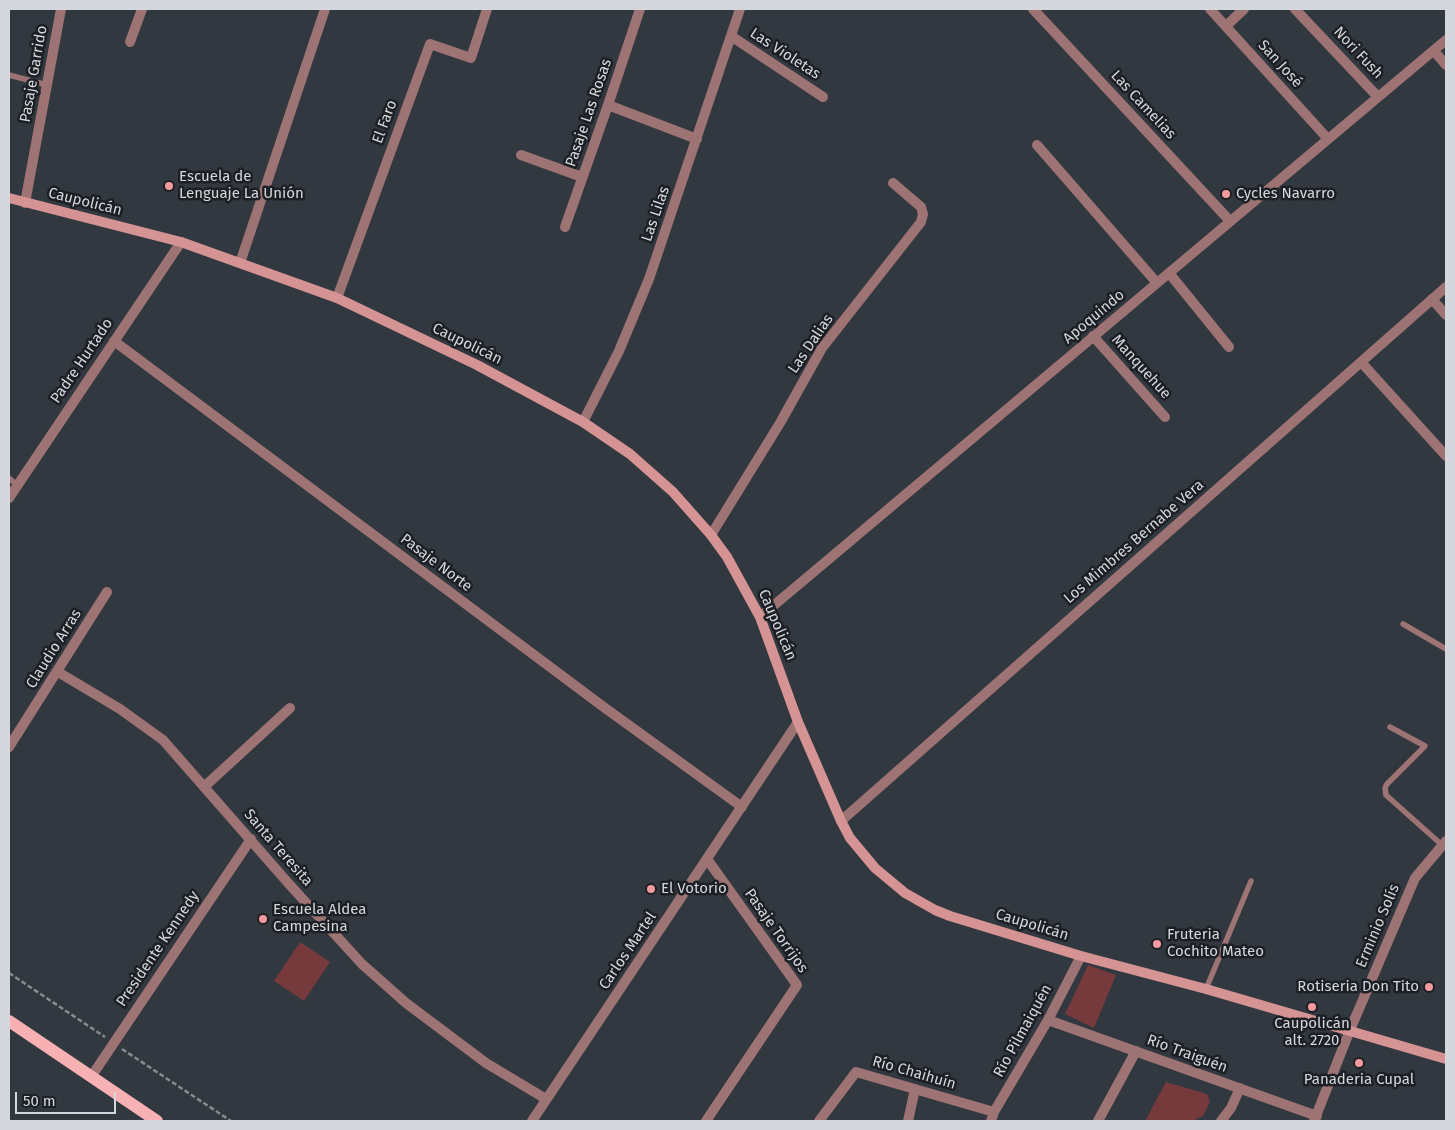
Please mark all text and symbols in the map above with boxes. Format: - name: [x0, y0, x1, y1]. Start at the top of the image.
- street label: Nori Fush: [1329, 23, 1387, 83]
- street label: Pasaje Garrido: [17, 24, 51, 124]
- street label: Las Violetas: [746, 25, 824, 83]
- street label: San José: [1254, 37, 1306, 91]
- street label: Pasaje Las Rosas: [562, 57, 616, 169]
- street label: Las Camelias: [1107, 67, 1179, 143]
- street label: El Faro: [369, 98, 401, 146]
- place label: Escuela de Lenguaje La Unión: [179, 168, 304, 203]
- marker: Escuela de Lenguaje La Unión: [163, 180, 175, 192]
- street label: Caupolicán: [46, 184, 124, 220]
- street label: Las Lilas: [638, 184, 674, 244]
- place label: Cycles Navarro: [1236, 185, 1335, 203]
- marker: Cycles Navarro: [1220, 188, 1232, 200]
- street label: Apoquindo: [1060, 286, 1128, 348]
- street label: Las Dalias: [785, 311, 837, 377]
- street label: Padre Hurtado: [47, 315, 117, 407]
- street label: Caupolicán: [429, 319, 505, 369]
- street label: Manquehue: [1107, 331, 1175, 403]
- street label: Los Mimbres Bernabe Vera: [1060, 476, 1208, 608]
- street label: Pasaje Norte: [397, 530, 475, 596]
- street label: Caupolicán: [754, 587, 800, 663]
- street label: Claudio Arras: [23, 606, 85, 692]
- street label: Santa Teresita: [240, 806, 316, 890]
- place label: El Votorio: [661, 880, 727, 898]
- street label: Erminio Solís: [1352, 881, 1404, 971]
- marker: El Votorio: [645, 883, 657, 895]
- street label: Pasaje Torrijos: [740, 885, 812, 977]
- street label: Presidente Kennedy: [113, 888, 203, 1010]
- place label: Escuela Aldea Campesina: [273, 901, 366, 936]
- street label: Caupolicán: [993, 905, 1071, 945]
- street label: Carlos Martel: [595, 909, 661, 993]
- marker: Escuela Aldea Campesina: [257, 913, 269, 925]
- place label: Fruteria Cochito Mateo: [1167, 926, 1264, 961]
- marker: Fruteria Cochito Mateo: [1151, 938, 1163, 950]
- place label: Rotiseria Don Tito: [1297, 978, 1419, 996]
- street label: Río Pilmaiquén: [990, 981, 1056, 1081]
- marker: Rotiseria Don Tito: [1423, 981, 1435, 993]
- marker: Caupolicán alt. 2720: [1306, 1001, 1318, 1013]
- place label: Caupolicán alt. 2720: [1274, 1015, 1350, 1050]
- street label: Río Traiguén: [1144, 1031, 1230, 1077]
- street label: Río Chaihuín: [870, 1052, 958, 1094]
- marker: Panaderia Cupal: [1353, 1057, 1365, 1069]
- place label: Panaderia Cupal: [1304, 1071, 1414, 1089]
- scale bar: [18, 1082, 119, 1114]
- text: 50 m: [23, 1092, 56, 1110]

